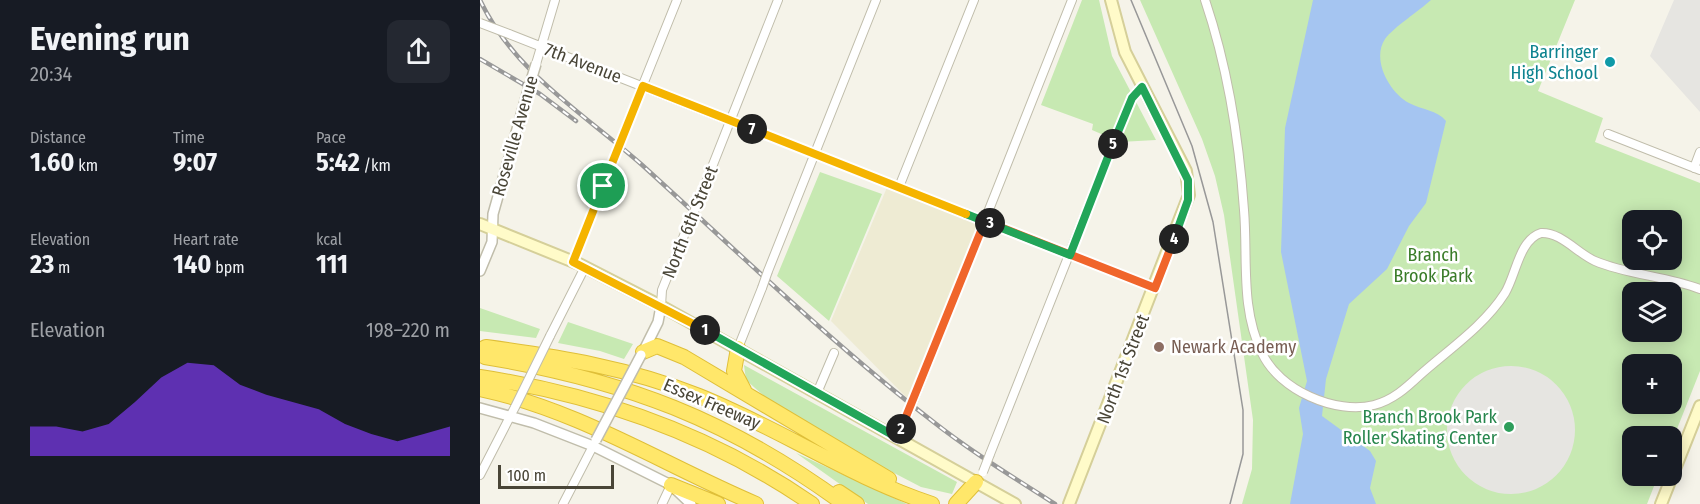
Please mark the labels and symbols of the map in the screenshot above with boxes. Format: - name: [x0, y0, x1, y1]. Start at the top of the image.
- street label: 7th Avenue: [541, 38, 625, 88]
- place label: Barringer High School: [1511, 41, 1599, 84]
- marker: Barringer High School: [1603, 55, 1617, 69]
- street label: Roseville Avenue: [487, 73, 543, 199]
- pin: 7: [737, 114, 767, 144]
- pin: 5: [1098, 129, 1128, 159]
- pin: [577, 160, 628, 211]
- street label: North 6th Street: [657, 163, 723, 281]
- pin: 3: [975, 208, 1005, 238]
- pin: 4: [1159, 224, 1189, 254]
- park label: Branch Brook Park: [1393, 244, 1473, 287]
- street label: North 1st Street: [1092, 311, 1154, 427]
- pin: 1: [690, 315, 720, 345]
- place label: Newark Academy: [1171, 336, 1296, 358]
- marker: Newark Academy: [1152, 340, 1166, 354]
- street label: Essex Freeway: [660, 374, 764, 434]
- place label: Branch Brook Park Roller Skating Center: [1343, 406, 1498, 449]
- pin: 2: [886, 414, 916, 444]
- marker: Branch Brook Park Roller Skating Center: [1502, 420, 1516, 434]
- scale bar: [498, 462, 614, 490]

